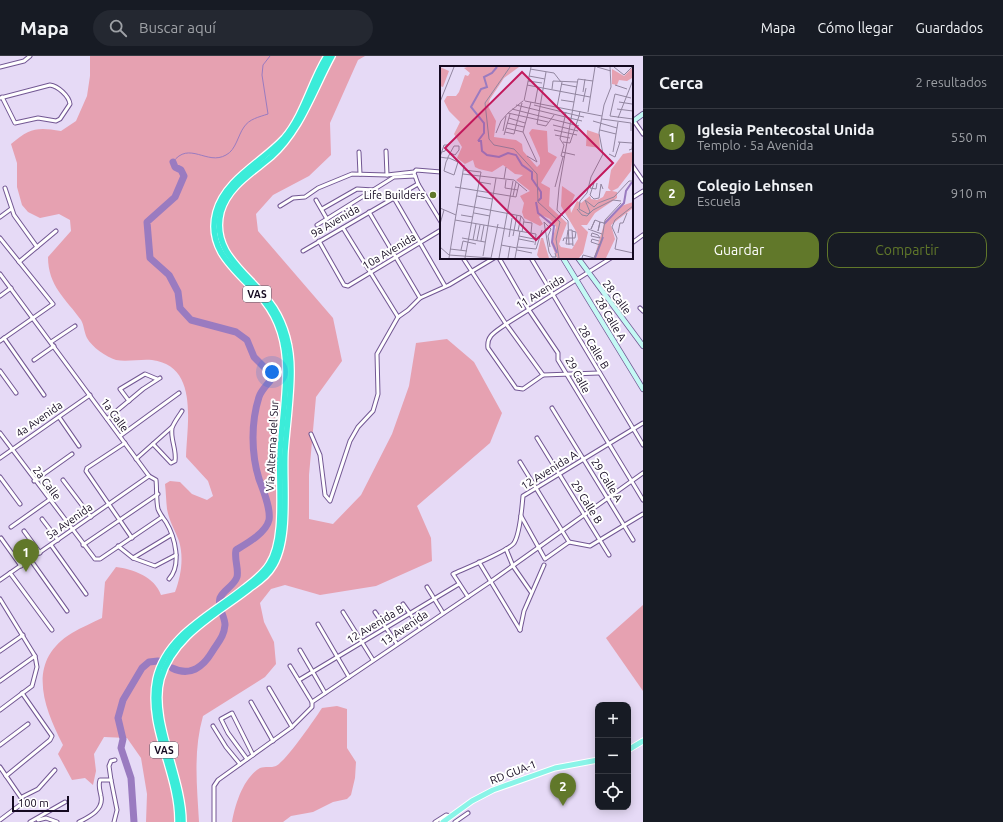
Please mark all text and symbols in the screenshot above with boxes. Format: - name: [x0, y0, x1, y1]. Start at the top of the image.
- search box: [93, 10, 373, 46]
- text: Mapa: [20, 17, 69, 39]
- icon: search: [107, 17, 129, 39]
- text: Buscar aquí: [139, 19, 216, 36]
- text: Mapa: [761, 20, 796, 36]
- text: Cómo llegar: [818, 20, 893, 36]
- text: Guardados: [915, 20, 983, 36]
- inset map: [440, 66, 633, 259]
- text: Cerca: [659, 73, 704, 92]
- text: 2 resultados: [916, 75, 987, 89]
- text: Iglesia Pentecostal Unida: [697, 121, 874, 138]
- text: 1: [668, 130, 676, 144]
- text: 550 m: [951, 130, 987, 144]
- text: Templo · 5a Avenida: [697, 138, 813, 152]
- text: Colegio Lehnsen: [697, 177, 813, 194]
- text: 2: [668, 186, 676, 200]
- text: 910 m: [951, 186, 987, 200]
- place label: Life Builders: [364, 189, 425, 201]
- marker: Life Builders: [428, 190, 438, 200]
- text: Escuela: [697, 194, 741, 208]
- street label: 9a Avenida: [309, 202, 361, 240]
- street label: 10a Avenida: [360, 230, 418, 272]
- button: Guardar: [659, 232, 819, 268]
- button: Compartir: [827, 232, 987, 268]
- street label: 11 Avenida: [514, 272, 566, 312]
- street label: 28 Calle: [600, 278, 634, 316]
- road number: VAS: [243, 286, 271, 302]
- street label: 28 Calle A: [593, 295, 629, 344]
- street label: 28 Calle B: [576, 323, 612, 371]
- street label: 29 Calle: [563, 355, 593, 395]
- your location: [262, 362, 282, 382]
- street label: 1a Calle: [99, 396, 131, 434]
- street label: 4a Avenida: [13, 399, 65, 439]
- street label: Vía Alterna del Sur: [264, 399, 280, 492]
- street label: 12 Avenida A: [519, 447, 580, 492]
- street label: 29 Calle A: [589, 456, 625, 505]
- street label: 2a Calle: [31, 464, 63, 502]
- street label: 29 Calle B: [569, 478, 605, 526]
- street label: 5a Avenida: [43, 501, 95, 541]
- pin: 1: [13, 539, 39, 572]
- street label: 12 Avenida B: [345, 602, 405, 646]
- street label: 13 Avenida: [378, 608, 430, 648]
- map controls: [595, 702, 631, 810]
- button: +: [595, 702, 631, 738]
- button: −: [595, 738, 631, 774]
- road number: VAS: [150, 742, 178, 758]
- street label: RD GUA-1: [488, 758, 538, 786]
- pin: 2: [550, 773, 576, 806]
- button: locate: [595, 774, 631, 810]
- scale bar: [12, 794, 69, 813]
- text: 100 m: [18, 797, 49, 809]

